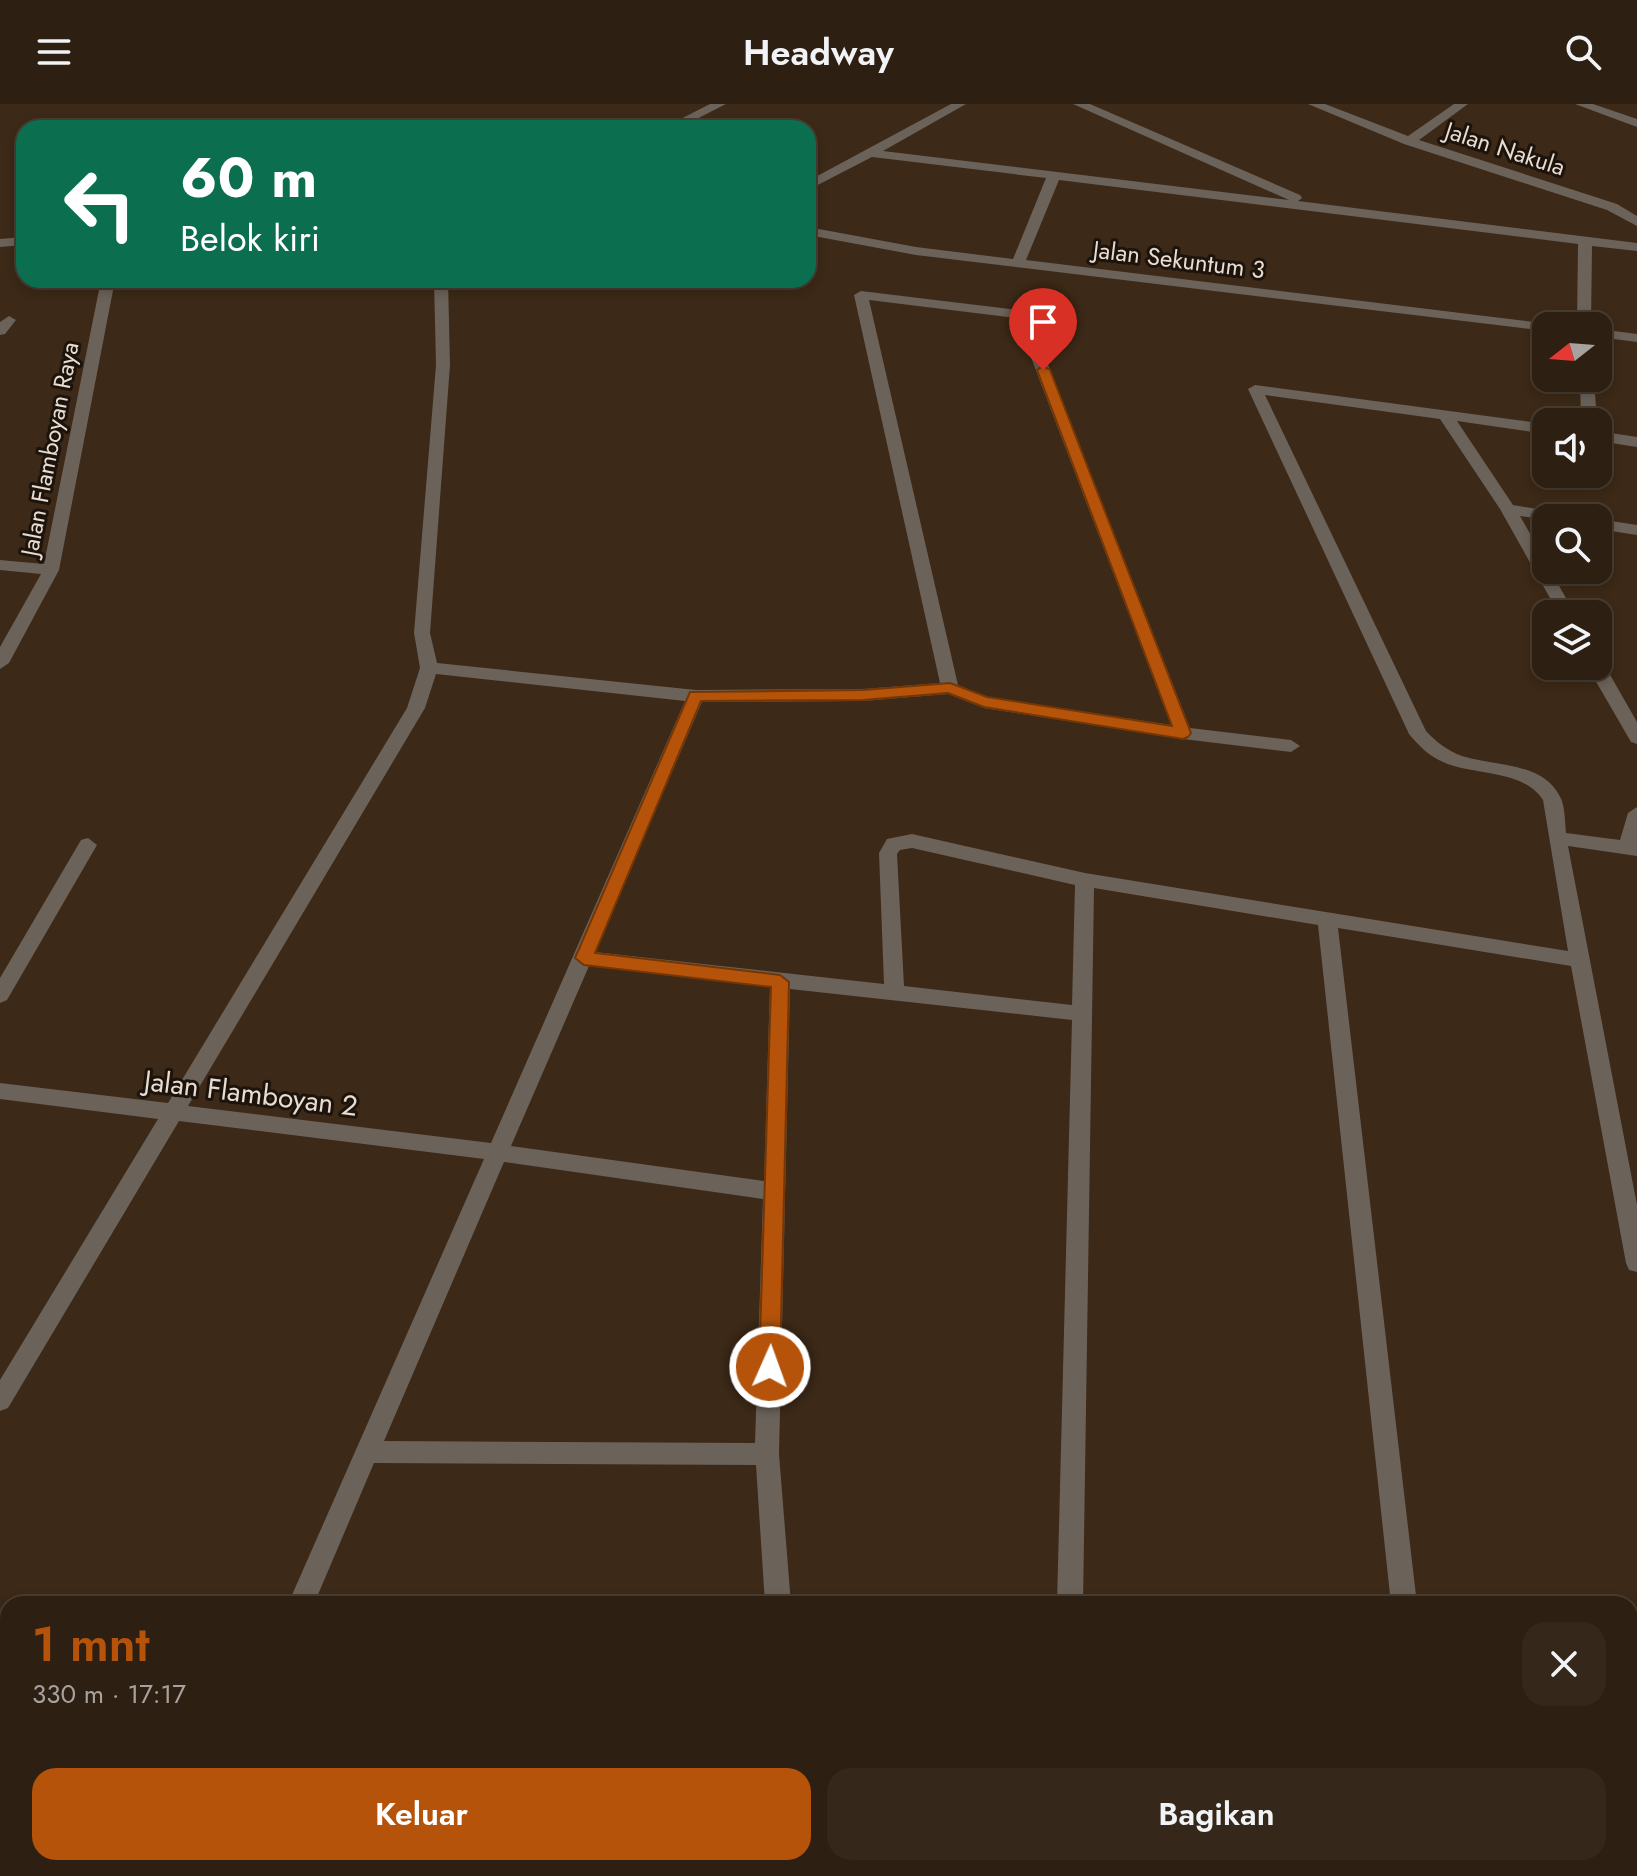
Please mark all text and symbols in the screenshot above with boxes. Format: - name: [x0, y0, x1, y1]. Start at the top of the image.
- text: Headway: [743, 26, 894, 78]
- icon: menu: [32, 30, 76, 74]
- icon: search: [1561, 30, 1605, 74]
- street label: Jalan Nakula: [1438, 112, 1570, 184]
- text: 60 m: [180, 137, 317, 218]
- icon: left: [48, 152, 152, 256]
- text: Belok kiri: [180, 212, 320, 264]
- street label: Jalan Sekuntum 3: [1088, 231, 1267, 287]
- pin: [1009, 288, 1077, 370]
- icon: arrive: [1021, 300, 1065, 344]
- north arrow: [1532, 312, 1612, 392]
- map controls: [1532, 312, 1612, 680]
- street label: Jalan Flamboyan Raya: [11, 339, 87, 562]
- button: sound: [1532, 408, 1612, 488]
- button: search: [1532, 504, 1612, 584]
- button: layers: [1532, 600, 1612, 680]
- street label: Jalan Flamboyan 2: [138, 1060, 360, 1127]
- position arrow: [728, 1325, 812, 1409]
- text: 1 mnt: [32, 1610, 150, 1679]
- button: close: [1522, 1622, 1606, 1706]
- text: 330 m · 17:17: [32, 1675, 186, 1713]
- button: Keluar: [32, 1768, 811, 1860]
- button: Bagikan: [827, 1768, 1606, 1860]

